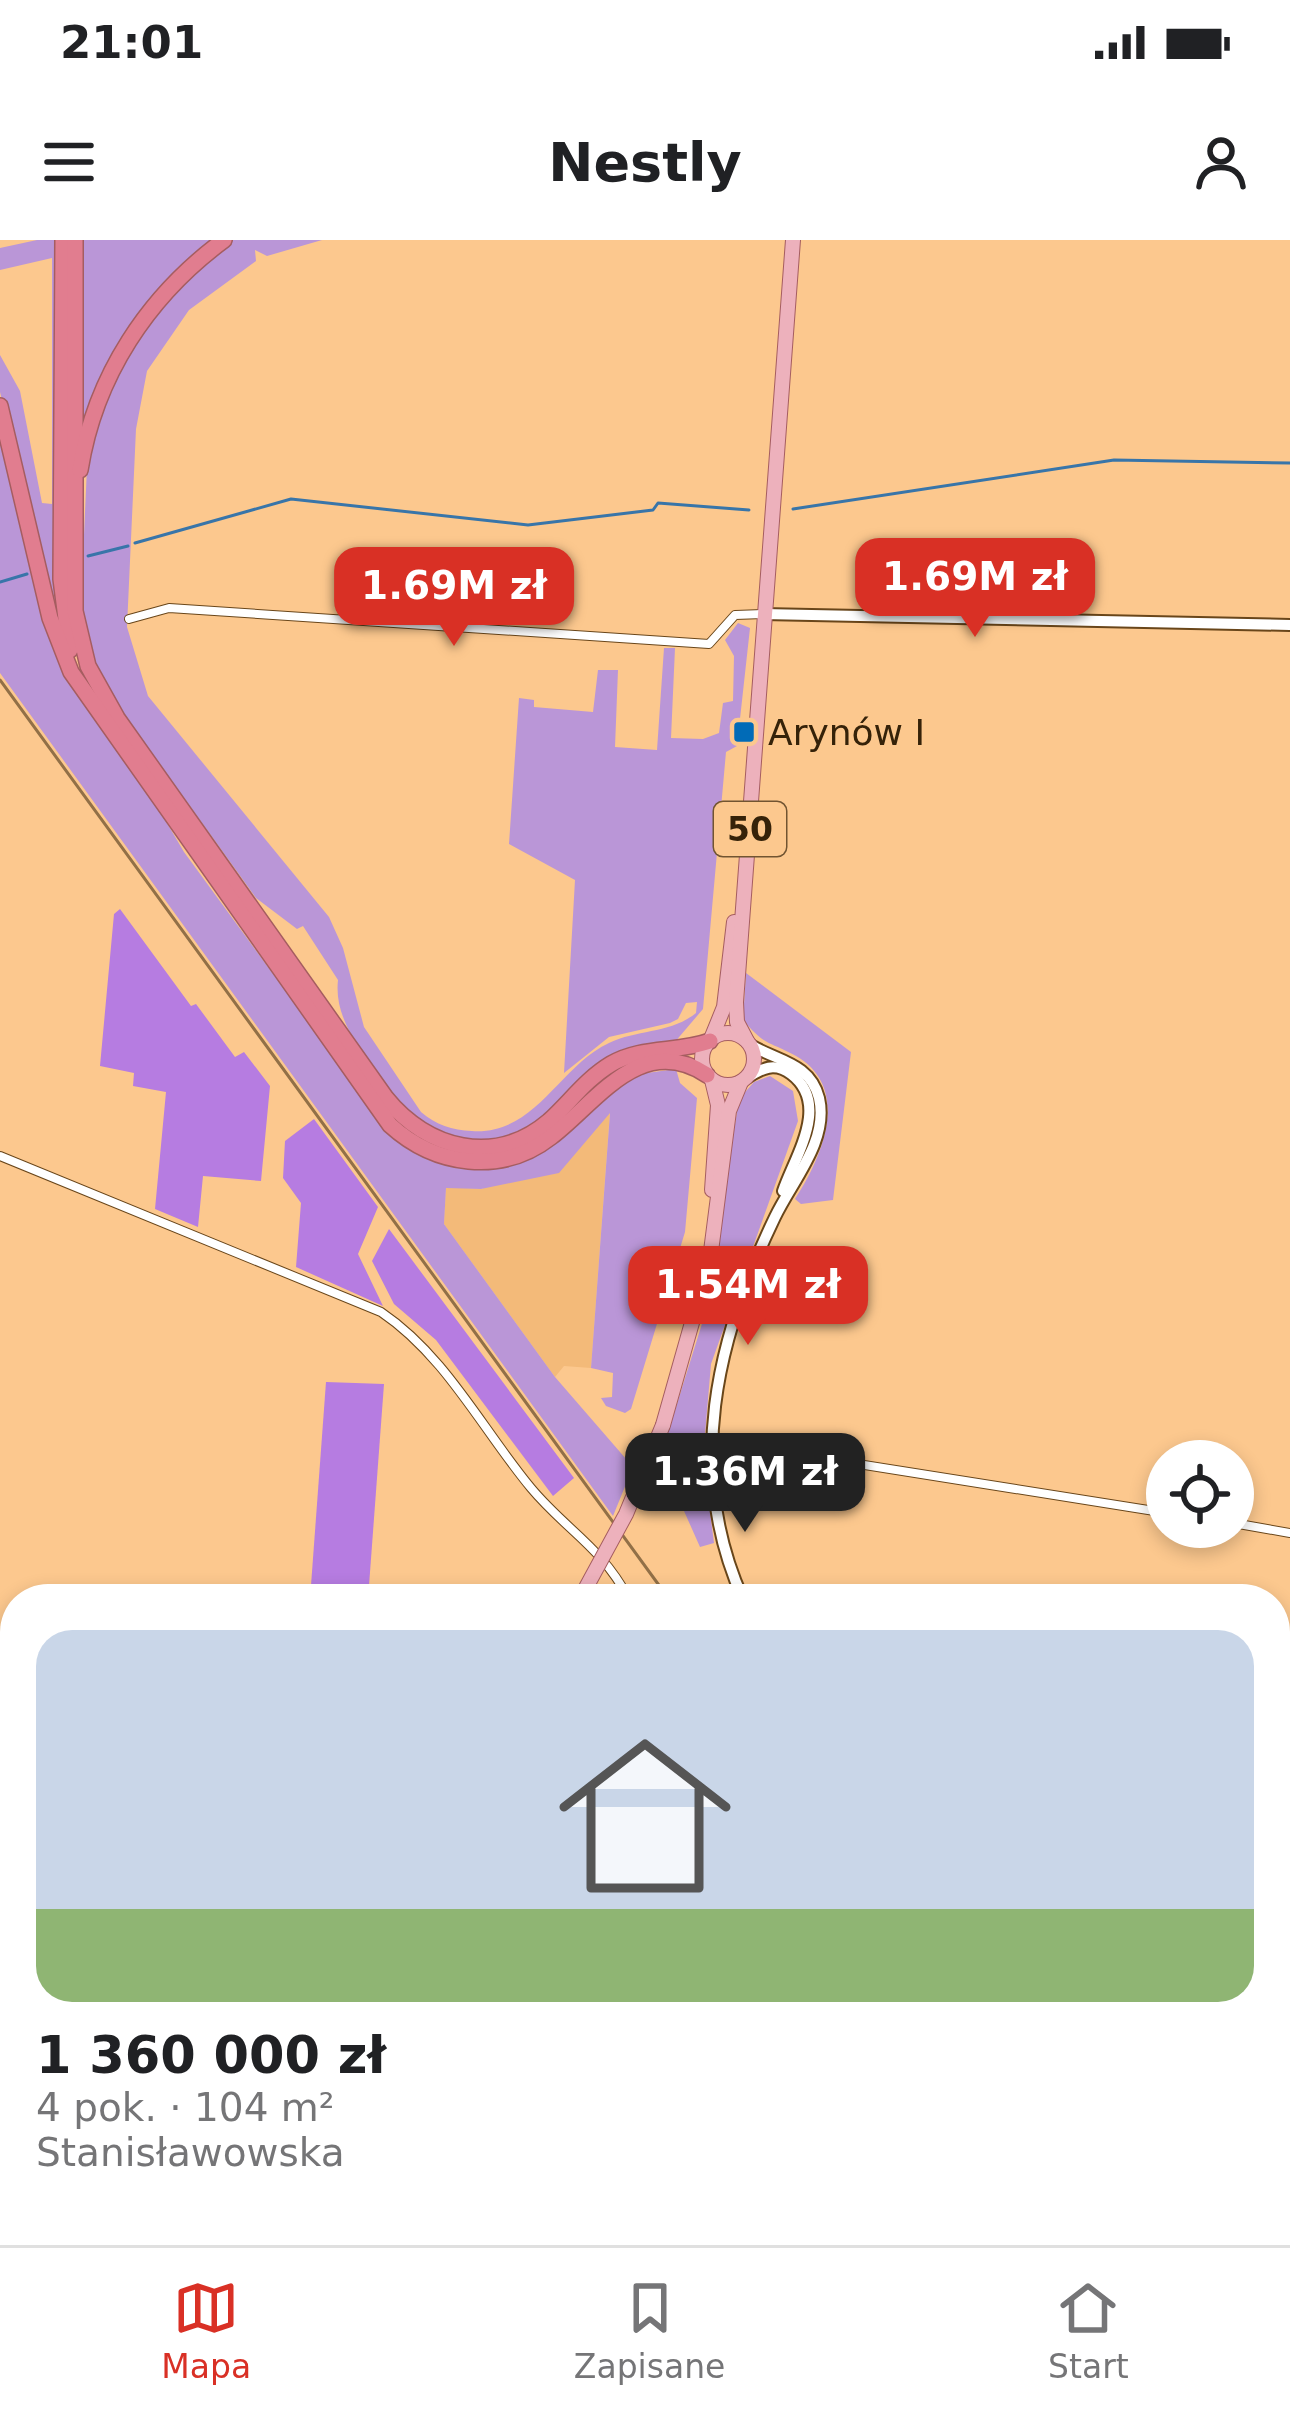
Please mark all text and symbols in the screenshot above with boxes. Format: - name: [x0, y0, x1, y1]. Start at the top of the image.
- text: 21:01: [60, 16, 203, 69]
- icon: menu: [36, 129, 102, 195]
- icon: person: [1188, 129, 1254, 195]
- text: Nestly: [548, 131, 742, 194]
- pin: 1.69M zł: [851, 538, 1099, 640]
- pin: 1.69M zł: [330, 547, 578, 649]
- text: 1.69M zł: [882, 554, 1068, 599]
- text: 1.69M zł: [361, 563, 547, 608]
- place label: Arynów I: [768, 712, 925, 753]
- marker: Arynów I: [731, 719, 757, 745]
- road number: 50: [714, 802, 786, 856]
- pin: 1.54M zł: [624, 1246, 872, 1348]
- text: 1.54M zł: [655, 1262, 841, 1307]
- pin: 1.36M zł: [621, 1433, 869, 1535]
- map controls: [1146, 1440, 1254, 1548]
- button: locate: [1146, 1440, 1254, 1548]
- text: 1.36M zł: [652, 1449, 838, 1494]
- icon: home: [537, 1708, 753, 1924]
- text: 1 360 000 zł: [36, 2026, 386, 2085]
- text: 4 pok. · 104 m²: [36, 2085, 334, 2130]
- text: Stanisławowska: [36, 2130, 345, 2175]
- tab: Mapa: [161, 2275, 251, 2386]
- tab: Zapisane: [574, 2275, 725, 2386]
- tab: Start: [1048, 2275, 1129, 2386]

